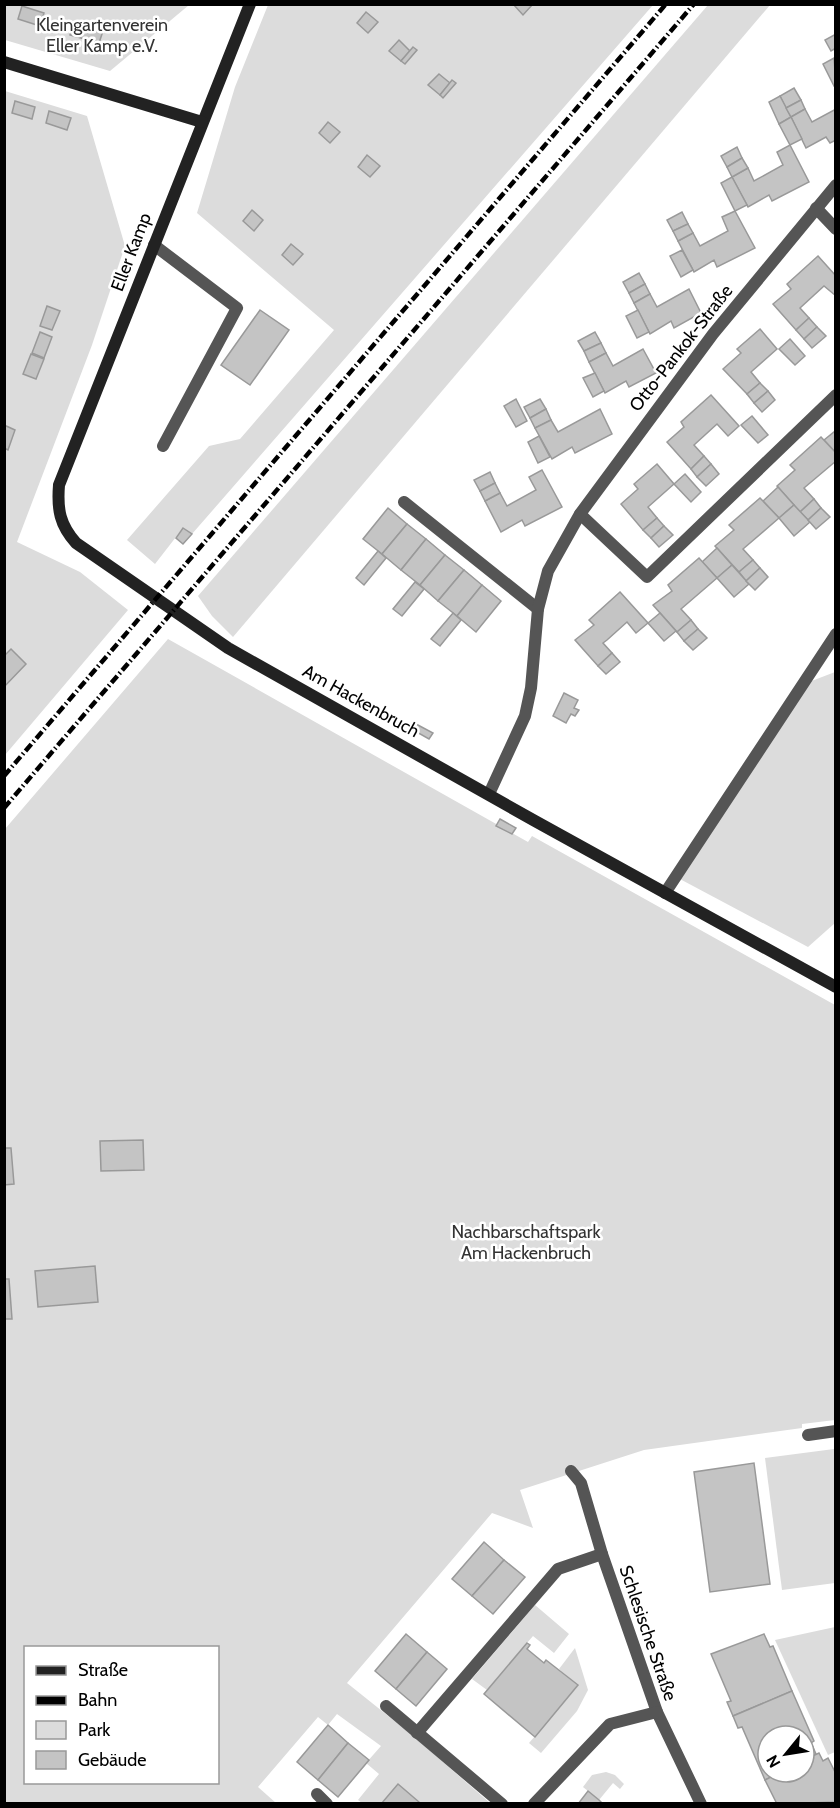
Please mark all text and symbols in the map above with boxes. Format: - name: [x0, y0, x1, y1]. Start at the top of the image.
- park label: Kleingartenverein Eller Kamp e.V.: [36, 14, 168, 57]
- street label: Eller Kamp: [106, 210, 156, 294]
- street label: Otto-Pankok-Straße: [625, 280, 737, 416]
- street label: Am Hackenbruch: [299, 660, 423, 742]
- park label: Nachbarschaftspark Am Hackenbruch: [451, 1221, 602, 1264]
- street label: Schlesische Straße: [615, 1562, 681, 1704]
- legend: [24, 1646, 219, 1784]
- text: Straße: [78, 1659, 128, 1681]
- text: Bahn: [78, 1689, 117, 1711]
- text: Park: [78, 1719, 111, 1741]
- north arrow: [756, 1724, 816, 1784]
- text: Gebäude: [78, 1749, 147, 1771]
- text: N: [762, 1752, 784, 1771]

